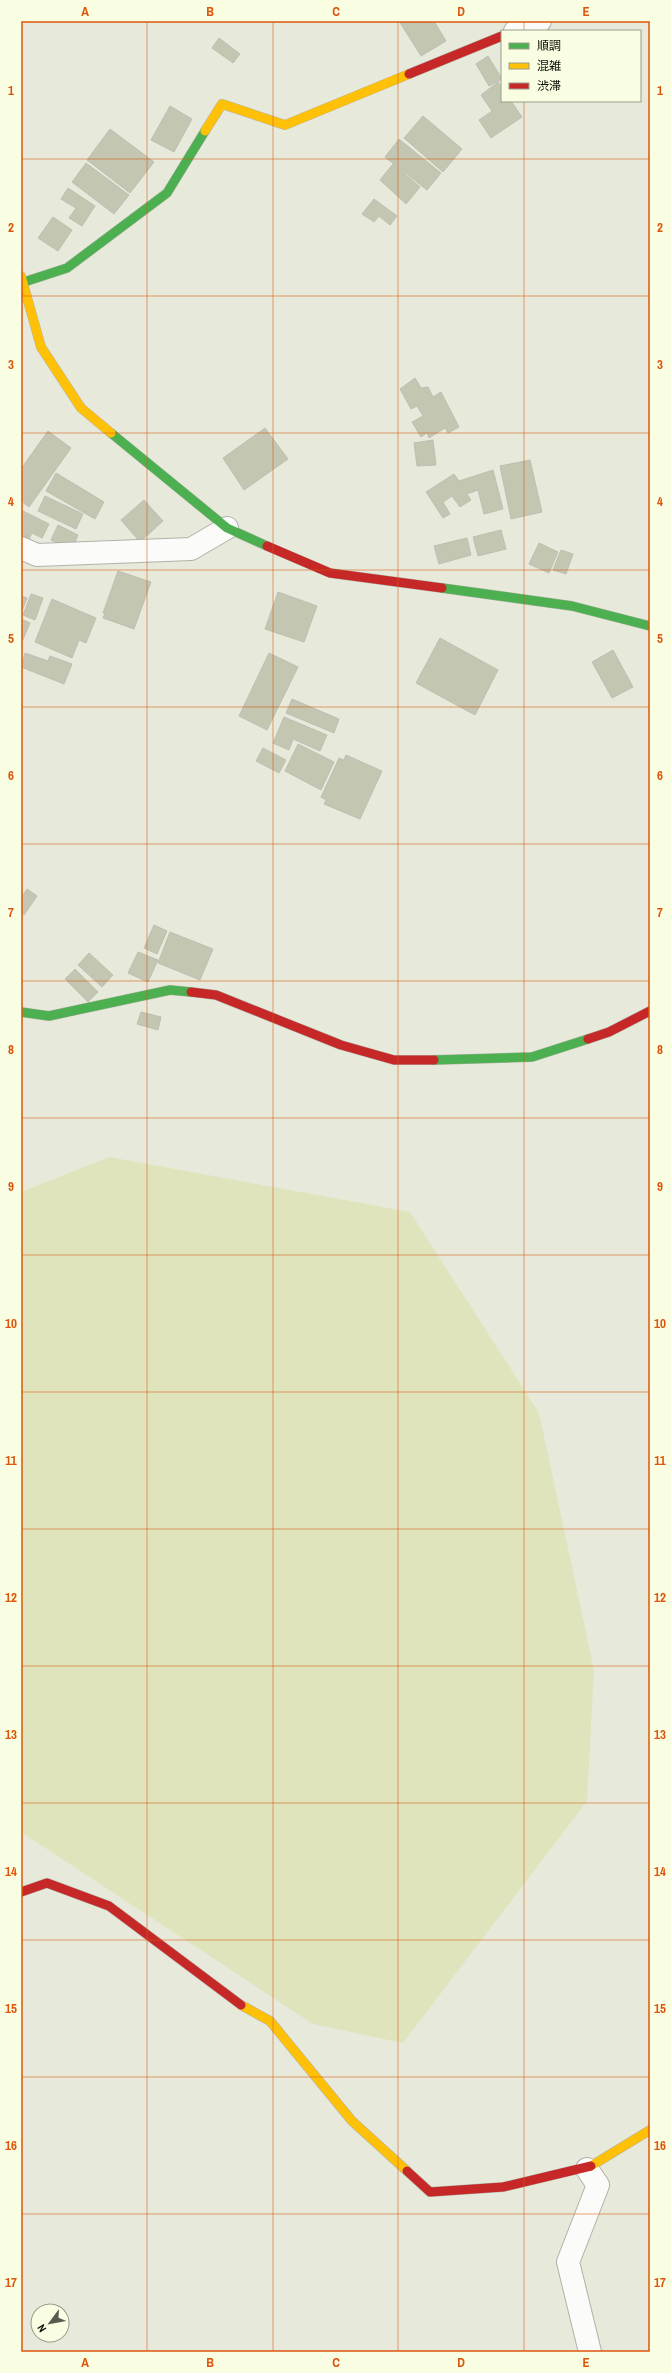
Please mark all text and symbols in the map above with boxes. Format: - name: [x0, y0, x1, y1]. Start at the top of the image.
- text: A: [81, 3, 89, 20]
- text: B: [206, 3, 214, 20]
- text: C: [332, 3, 340, 20]
- text: D: [457, 3, 465, 20]
- text: E: [582, 3, 590, 20]
- legend: [501, 30, 641, 102]
- text: 順調: [537, 38, 561, 54]
- text: 混雑: [537, 58, 561, 74]
- text: 渋滞: [537, 78, 561, 94]
- text: 1: [8, 82, 14, 99]
- text: 1: [657, 82, 663, 99]
- text: 2: [8, 219, 14, 236]
- text: 2: [657, 219, 663, 236]
- text: 3: [8, 356, 14, 373]
- text: 3: [657, 356, 663, 373]
- text: 4: [8, 493, 14, 510]
- text: 4: [657, 493, 663, 510]
- text: 5: [8, 630, 14, 647]
- text: 5: [657, 630, 663, 647]
- text: 6: [8, 767, 14, 784]
- text: 6: [657, 767, 663, 784]
- text: 7: [8, 904, 14, 921]
- text: 7: [657, 904, 663, 921]
- text: 8: [8, 1041, 14, 1058]
- text: 8: [657, 1041, 663, 1058]
- text: 9: [8, 1178, 14, 1195]
- text: 9: [657, 1178, 663, 1195]
- text: 10: [5, 1315, 17, 1332]
- text: 10: [654, 1315, 666, 1332]
- text: 11: [5, 1452, 17, 1469]
- text: 11: [654, 1452, 666, 1469]
- text: 12: [5, 1589, 17, 1606]
- text: 12: [654, 1589, 666, 1606]
- text: 13: [5, 1726, 17, 1743]
- text: 13: [654, 1726, 666, 1743]
- text: 14: [5, 1863, 17, 1880]
- text: 14: [654, 1863, 666, 1880]
- text: 15: [5, 2000, 17, 2017]
- text: 15: [654, 2000, 666, 2017]
- text: 16: [5, 2137, 17, 2154]
- text: 16: [654, 2137, 666, 2154]
- text: 17: [5, 2274, 17, 2291]
- text: 17: [654, 2274, 666, 2291]
- north arrow: [30, 2303, 70, 2343]
- text: N: [34, 2322, 49, 2335]
- text: A: [81, 2354, 89, 2371]
- text: B: [206, 2354, 214, 2371]
- text: C: [332, 2354, 340, 2371]
- text: D: [457, 2354, 465, 2371]
- text: E: [582, 2354, 590, 2371]

